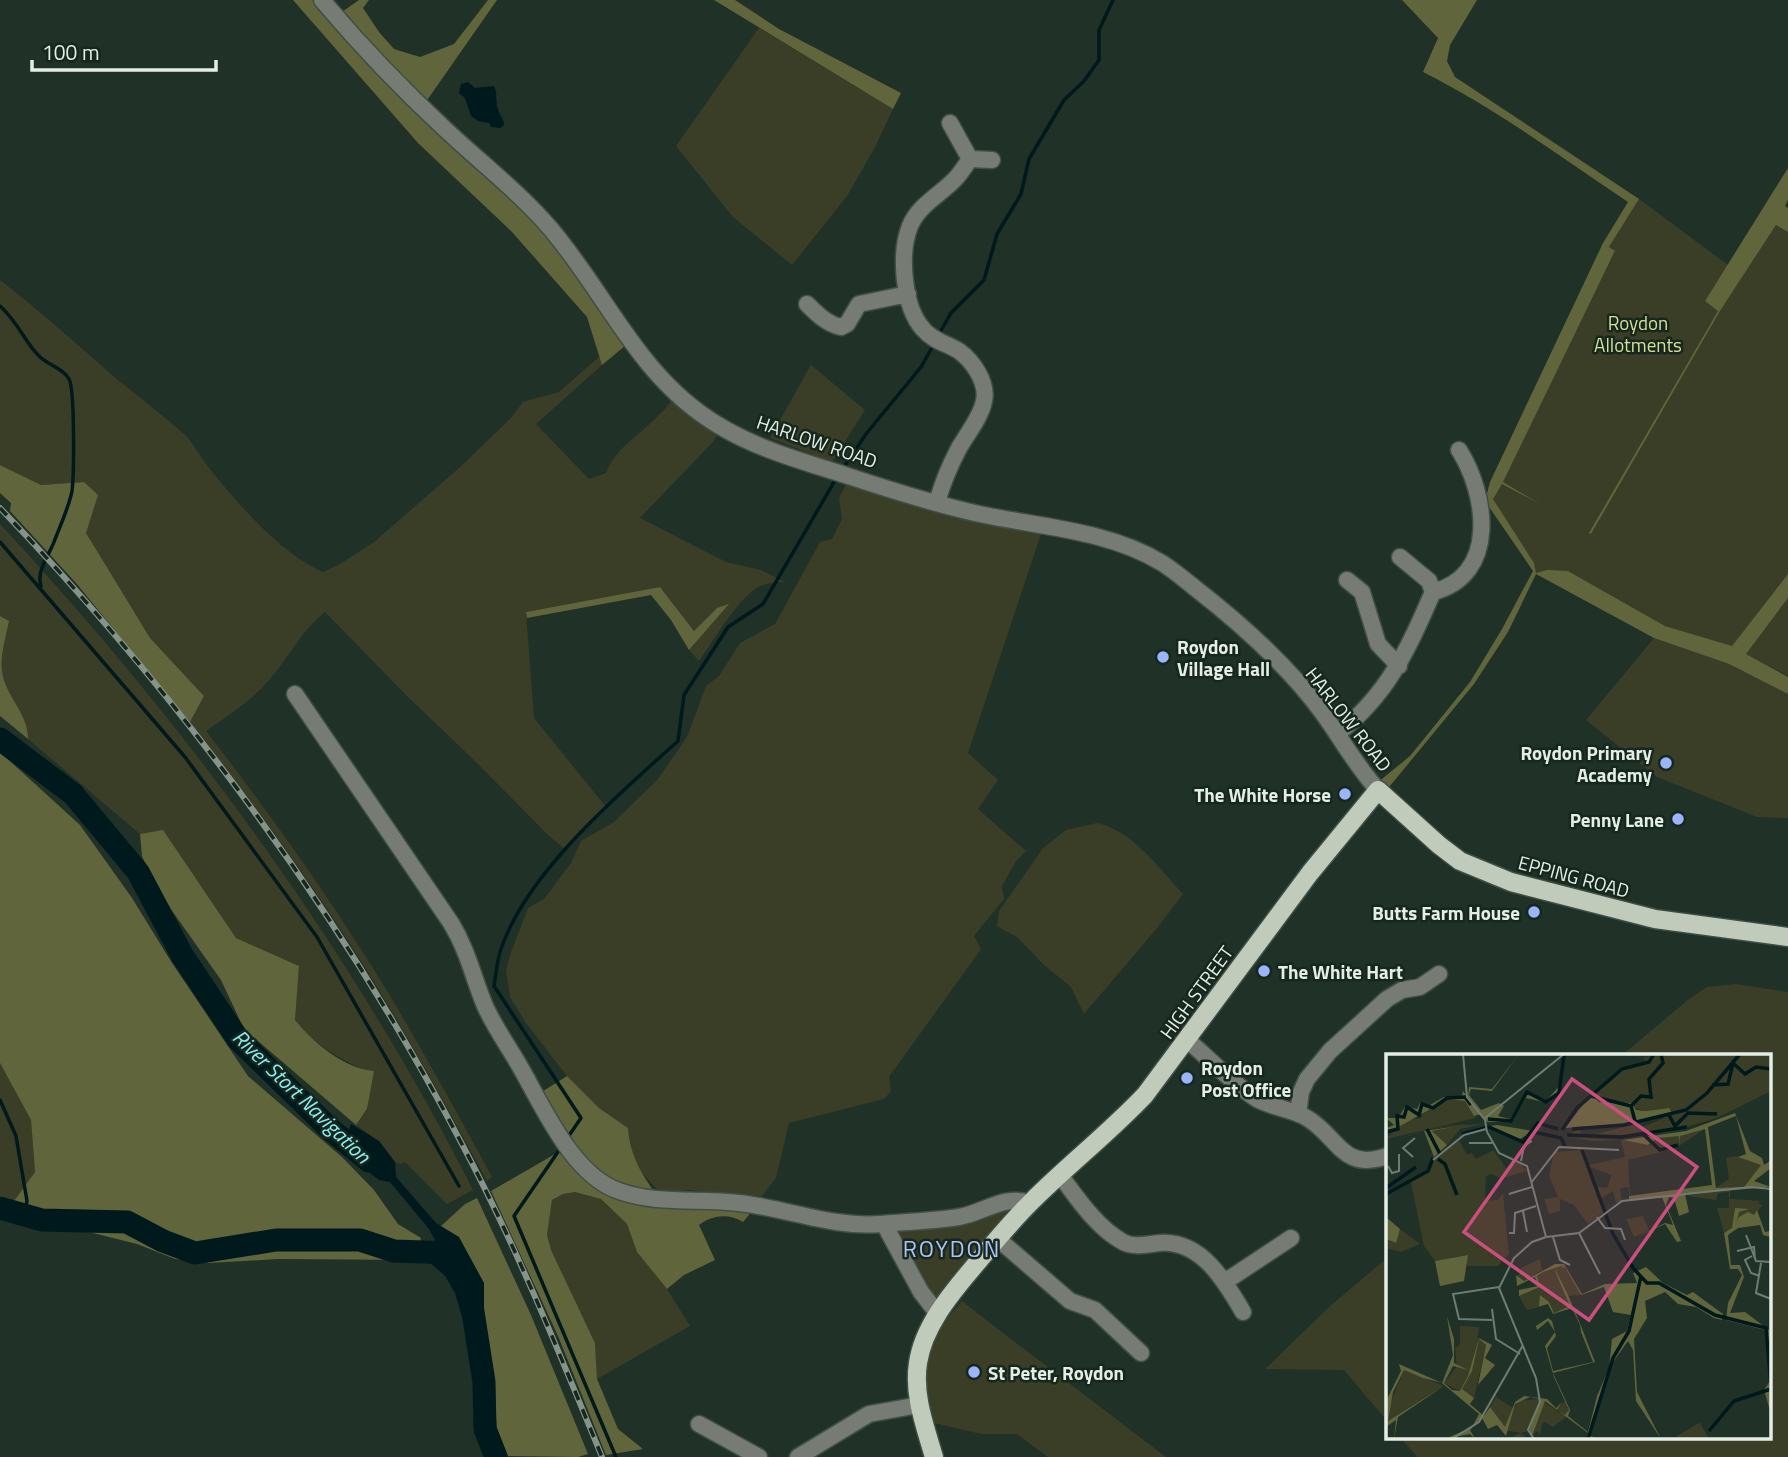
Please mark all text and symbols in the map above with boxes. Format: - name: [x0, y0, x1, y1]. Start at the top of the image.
- scale bar: [32, 28, 215, 72]
- text: 100 m: [42, 36, 99, 68]
- park label: Roydon Allotments: [1594, 308, 1682, 359]
- street label: HARLOW ROAD: [753, 407, 881, 475]
- place label: Roydon Village Hall: [1177, 632, 1270, 683]
- marker: Roydon Village Hall: [1155, 649, 1171, 665]
- street label: HARLOW ROAD: [1299, 661, 1399, 777]
- place label: Roydon Primary Academy: [1520, 738, 1652, 789]
- marker: Roydon Primary Academy: [1658, 755, 1674, 771]
- place label: The White Horse: [1194, 780, 1331, 809]
- marker: The White Horse: [1337, 786, 1353, 802]
- place label: Penny Lane: [1570, 805, 1664, 834]
- marker: Penny Lane: [1670, 811, 1686, 827]
- street label: EPPING ROAD: [1515, 847, 1633, 905]
- place label: Butts Farm House: [1372, 898, 1520, 927]
- marker: Butts Farm House: [1526, 904, 1542, 920]
- street label: HIGH STREET: [1152, 939, 1240, 1045]
- place label: The White Hart: [1278, 957, 1403, 986]
- marker: The White Hart: [1256, 963, 1272, 979]
- water label: River Stort Navigation: [226, 1021, 379, 1171]
- place label: Roydon Post Office: [1201, 1053, 1292, 1104]
- inset map: [1386, 1054, 1770, 1440]
- marker: Roydon Post Office: [1179, 1070, 1195, 1086]
- district label: ROYDON: [903, 1231, 1001, 1266]
- place label: St Peter, Roydon: [988, 1358, 1124, 1387]
- marker: St Peter, Roydon: [966, 1364, 982, 1380]

